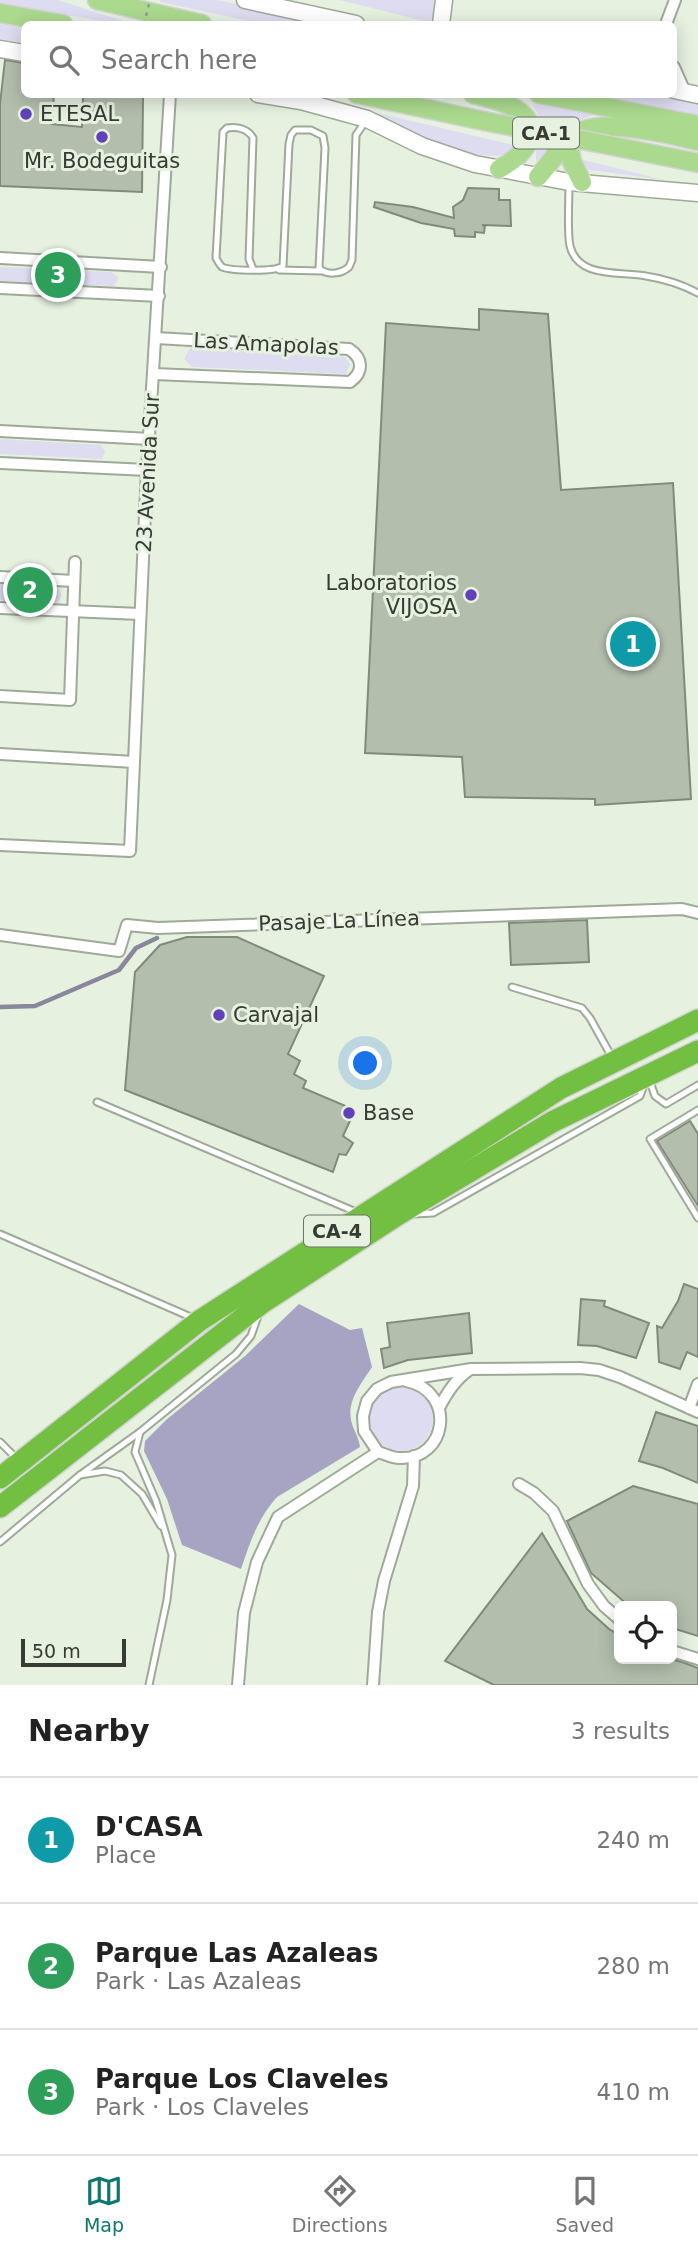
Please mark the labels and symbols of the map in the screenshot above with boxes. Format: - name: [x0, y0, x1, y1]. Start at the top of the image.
- place label: ETESAL: [40, 102, 119, 126]
- marker: ETESAL: [18, 106, 34, 122]
- road number: CA-1: [513, 118, 579, 148]
- marker: Mr. Bodeguitas: [94, 129, 110, 145]
- place label: Mr. Bodeguitas: [24, 149, 180, 173]
- pin: 3: [35, 249, 81, 301]
- street label: Las Amapolas: [193, 328, 339, 360]
- street label: 23 Avenida Sur: [132, 393, 164, 553]
- pin: 2: [7, 564, 53, 616]
- place label: Laboratorios VIJOSA: [325, 571, 458, 619]
- marker: Laboratorios VIJOSA: [463, 587, 479, 603]
- pin: 1: [610, 618, 656, 670]
- street label: Pasaje La Línea: [258, 906, 420, 936]
- place label: Carvajal: [233, 1003, 319, 1027]
- marker: Carvajal: [211, 1007, 227, 1023]
- your location: [348, 1046, 382, 1080]
- place label: Base: [363, 1101, 414, 1125]
- marker: Base: [341, 1105, 357, 1121]
- road number: CA-4: [304, 1216, 370, 1246]
- scale bar: [21, 1636, 126, 1668]

